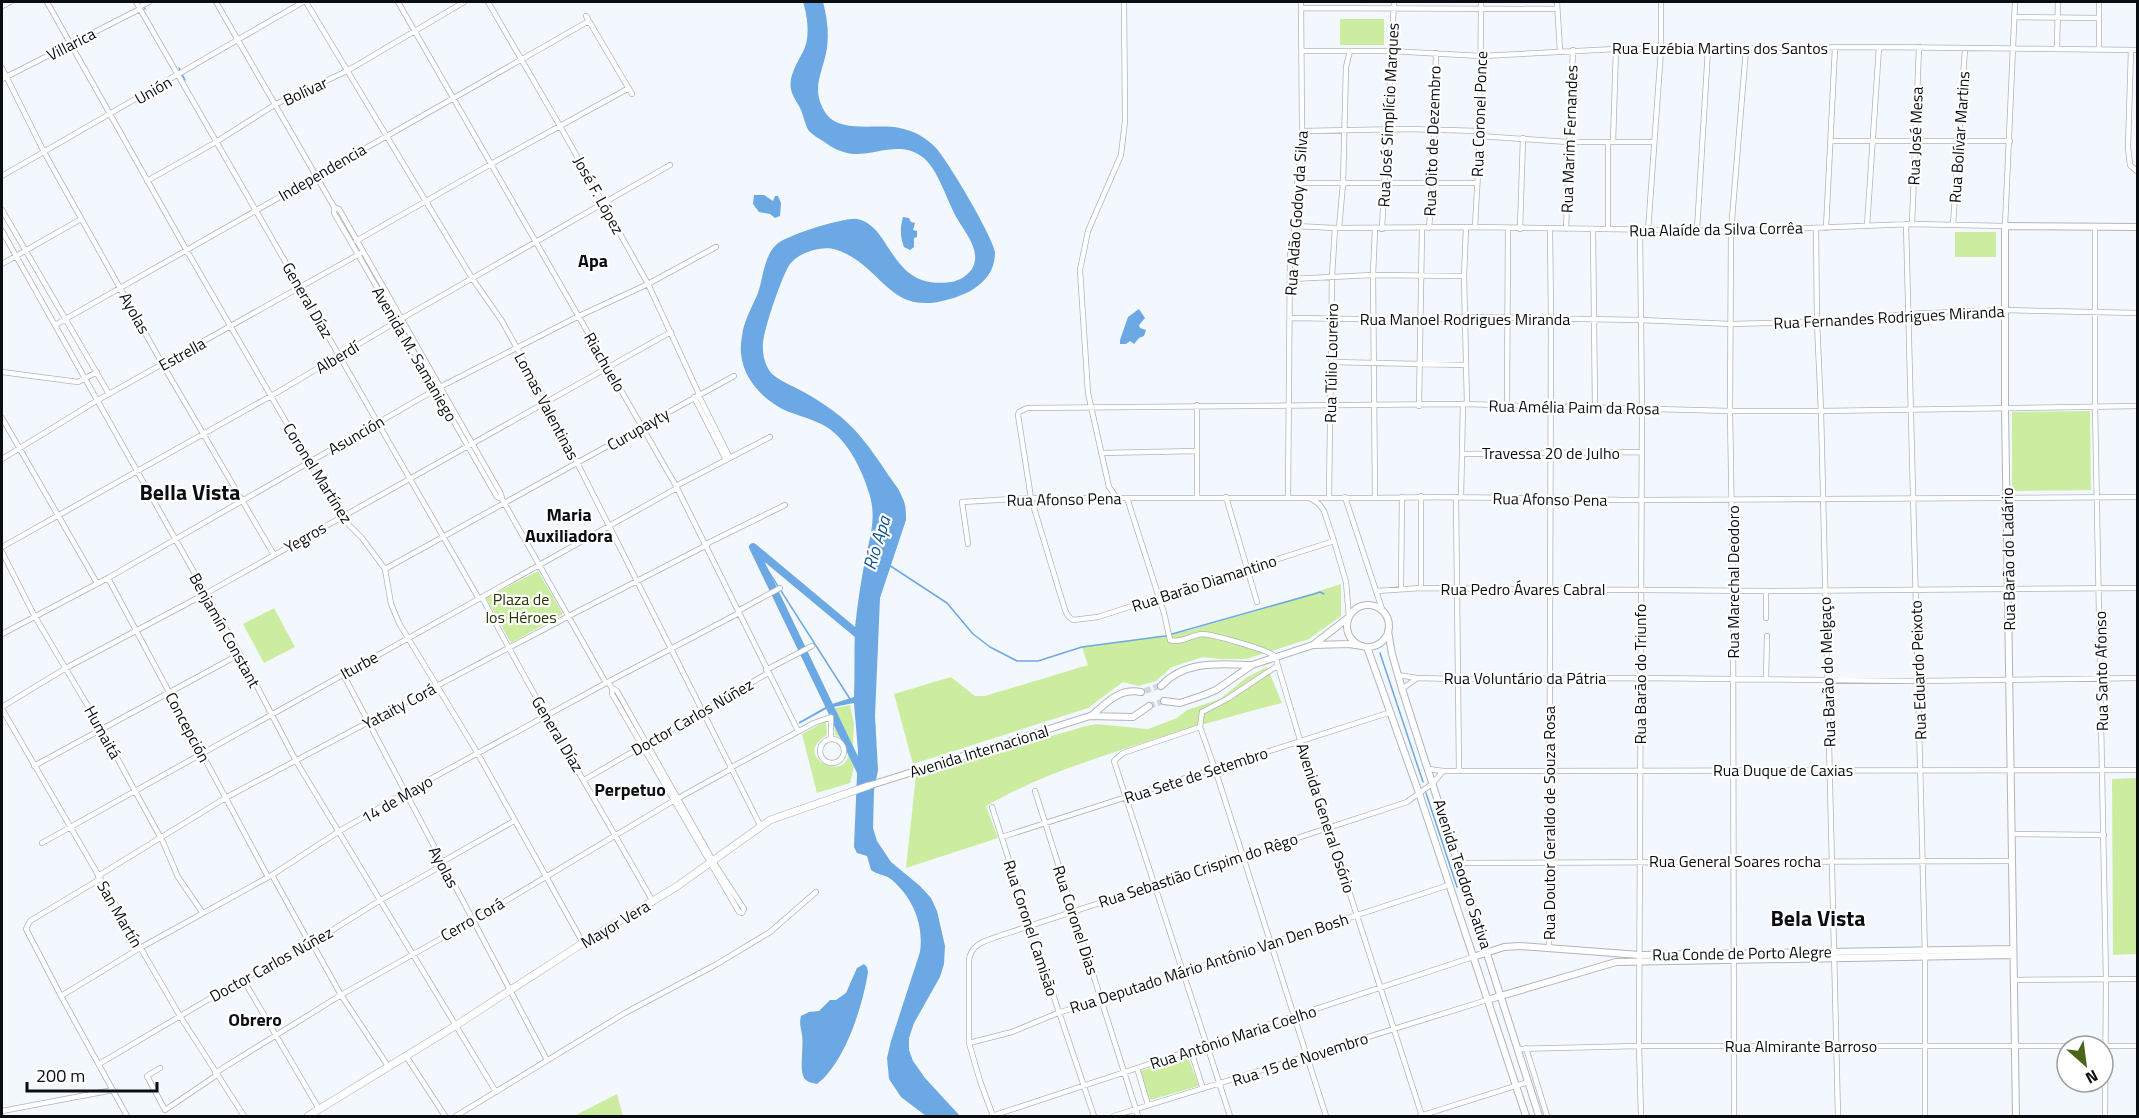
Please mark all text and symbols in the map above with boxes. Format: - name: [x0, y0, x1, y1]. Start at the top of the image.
- street label: Villarica: [42, 21, 100, 67]
- street label: Rua José Simplício Marques: [1371, 22, 1405, 208]
- street label: Rua Euzébia Martins dos Santos: [1612, 36, 1828, 60]
- street label: Rua Coronel Ponce: [1465, 51, 1493, 177]
- street label: Rua Oito de Dezembro: [1417, 65, 1447, 217]
- street label: Rua Marim Fernandes: [1554, 65, 1584, 213]
- street label: Unión: [130, 70, 176, 110]
- street label: Bolívar: [279, 70, 332, 112]
- street label: Rua Bolívar Martins: [1942, 70, 1976, 204]
- street label: Rua José Mesa: [1901, 86, 1929, 186]
- street label: Rua Adão Godoy da Silva: [1278, 130, 1314, 296]
- street label: Independencia: [274, 137, 370, 207]
- street label: José F. López: [568, 152, 630, 238]
- street label: Rua Alaíde da Silva Corrêa: [1629, 215, 1803, 243]
- district label: Apa: [578, 247, 608, 274]
- street label: General Díaz: [276, 257, 340, 343]
- street label: Avenida M. Samaniego: [367, 282, 463, 426]
- street label: Ayolas: [114, 288, 156, 338]
- street label: Rua Fernandes Rodrigues Miranda: [1773, 299, 2005, 335]
- street label: Rua Túlio Loureiro: [1318, 303, 1344, 423]
- street label: Rua Manoel Rodrigues Miranda: [1360, 307, 1570, 331]
- street label: Riachuelo: [578, 328, 632, 396]
- street label: Estrella: [154, 331, 210, 377]
- street label: Alberdí: [311, 334, 365, 379]
- street label: Lomas Valentinas: [509, 348, 585, 464]
- street label: Rua Amélia Paim da Rosa: [1488, 394, 1660, 420]
- street label: Curupayty: [602, 401, 674, 457]
- street label: Asunción: [323, 409, 389, 461]
- street label: Coronel Martínez: [277, 418, 359, 528]
- street label: Travessa 20 de Julho: [1482, 441, 1620, 465]
- district label: Bella Vista: [139, 475, 241, 509]
- street label: Rua Afonso Pena: [1006, 486, 1122, 512]
- street label: Rua Afonso Pena: [1492, 486, 1608, 512]
- street label: Rua Barão do Ladário: [1995, 487, 2021, 631]
- district label: Maria Auxiliadora: [525, 501, 613, 549]
- street label: Rua Marechal Deodoro: [1721, 505, 1745, 659]
- water label: Río Apa: [856, 512, 898, 573]
- street label: Yegros: [279, 515, 331, 559]
- street label: Rua Barão Diamantino: [1128, 548, 1280, 618]
- street label: Benjamín Constant: [184, 568, 267, 692]
- street label: Rua Pedro Ávares Cabral: [1441, 577, 1605, 601]
- park label: Plaza de los Héroes: [485, 587, 557, 629]
- street label: Rua Barão do Melgaço: [1812, 596, 1842, 748]
- street label: Rua Eduardo Peixoto: [1904, 600, 1932, 740]
- street label: Rua Barão do Triunfo: [1628, 604, 1652, 744]
- street label: Rua Santo Afonso: [2088, 611, 2114, 731]
- street label: Iturbe: [336, 645, 382, 685]
- street label: Rua Voluntário da Pátria: [1444, 666, 1606, 690]
- street label: Doctor Carlos Núñez: [626, 672, 758, 762]
- street label: Yataity Corá: [358, 677, 440, 735]
- street label: Concepción: [159, 688, 217, 766]
- street label: General Díaz: [526, 692, 590, 776]
- street label: Humaitá: [78, 701, 128, 763]
- street label: Rua Doutor Geraldo de Souza Rosa: [1537, 706, 1561, 940]
- street label: Avenida Internacional: [906, 718, 1052, 784]
- street label: Rua Sete de Setembro: [1121, 740, 1271, 810]
- street label: Avenida General Osório: [1290, 740, 1362, 896]
- street label: Rua Duque de Caxias: [1713, 758, 1853, 782]
- street label: 14 de Mayo: [357, 769, 437, 829]
- district label: Perpetuo: [594, 776, 666, 803]
- street label: Avenida Teodoro Sativa: [1427, 796, 1499, 952]
- street label: Rua Sebastião Crispim do Rêgo: [1095, 826, 1301, 914]
- street label: Ayolas: [423, 842, 465, 892]
- street label: Rua General Soares rocha: [1649, 849, 1821, 873]
- street label: Rua Coronel Camisão: [998, 857, 1064, 999]
- street label: Rua Coronel Dias: [1047, 862, 1105, 978]
- street label: San Martín: [91, 876, 149, 952]
- street label: Cerro Corá: [436, 891, 508, 947]
- street label: Mayor Vera: [576, 894, 654, 954]
- district label: Bela Vista: [1770, 901, 1866, 935]
- street label: Rua Deputado Mário Antônio Van Den Bosh: [1067, 907, 1351, 1019]
- street label: Doctor Carlos Núñez: [205, 920, 337, 1008]
- street label: Rua Conde de Porto Alegre: [1652, 939, 1832, 967]
- street label: Rua Antônio Maria Coelho: [1147, 999, 1319, 1075]
- district label: Obrero: [228, 1006, 282, 1033]
- street label: Rua 15 de Novembro: [1229, 1026, 1371, 1092]
- street label: Rua Almirante Barroso: [1725, 1034, 1877, 1058]
- north arrow: [2055, 1034, 2115, 1094]
- scale bar: [27, 1055, 158, 1093]
- text: 200 m: [36, 1062, 85, 1089]
- text: N: [2082, 1064, 2103, 1090]

